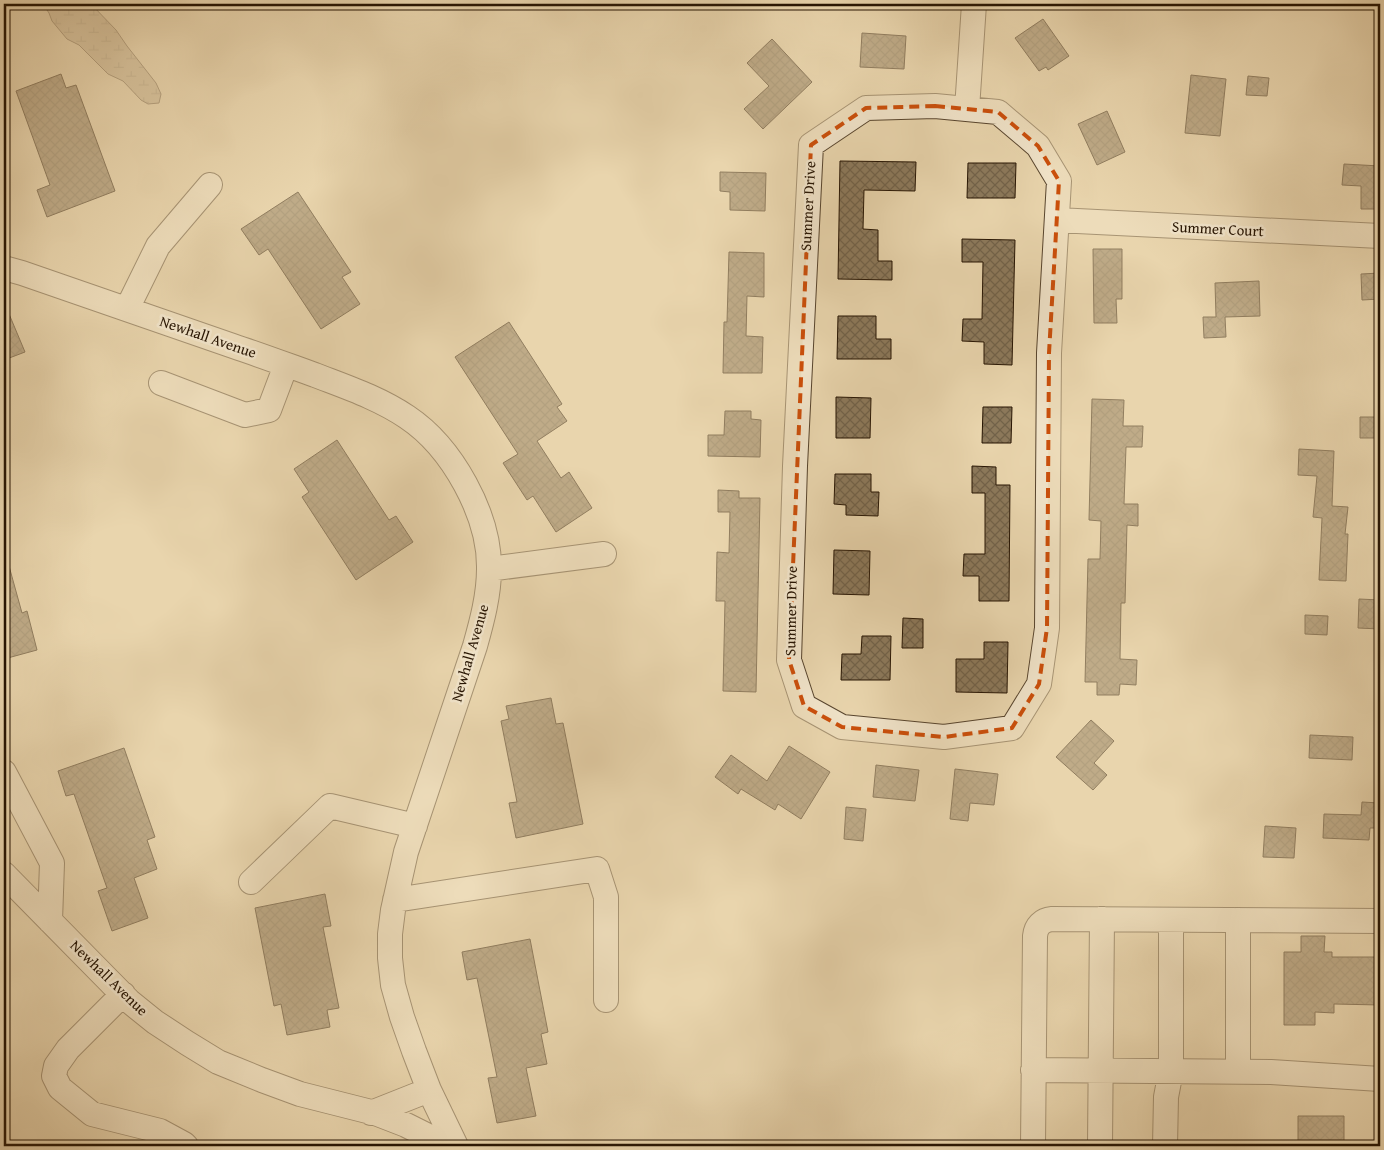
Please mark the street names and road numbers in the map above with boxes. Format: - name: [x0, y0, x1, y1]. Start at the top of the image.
- street label: Summer Drive: [795, 160, 820, 252]
- street label: Summer Court: [1172, 216, 1265, 241]
- street label: Newhall Avenue: [157, 310, 259, 363]
- street label: Summer Drive: [779, 566, 802, 656]
- street label: Newhall Avenue: [446, 602, 494, 704]
- street label: Newhall Avenue: [66, 935, 153, 1020]

